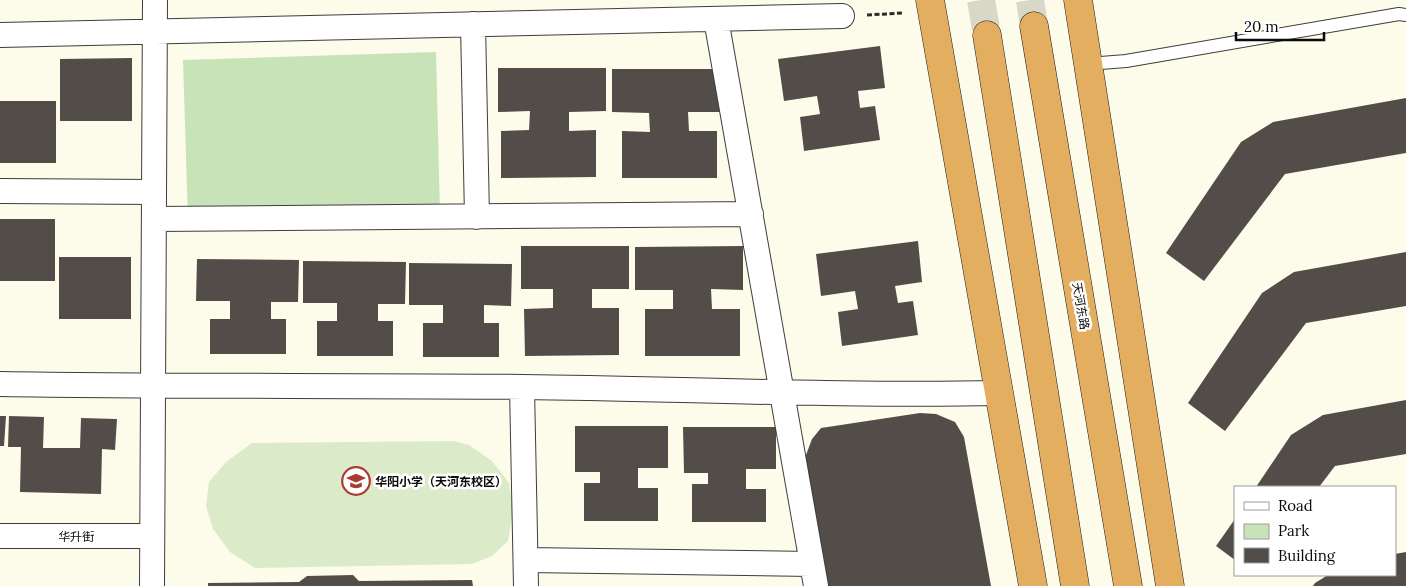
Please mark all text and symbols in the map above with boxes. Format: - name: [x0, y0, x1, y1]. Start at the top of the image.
- scale bar: [1236, 10, 1324, 42]
- text: 20 m: [1244, 17, 1279, 36]
- street label: 天河东路: [1069, 281, 1093, 331]
- school or university icon: 华阳小学（天河东校区）: [341, 466, 371, 496]
- place label: 华阳小学（天河东校区）: [375, 474, 507, 489]
- legend: [1234, 486, 1396, 576]
- text: Road: [1278, 496, 1313, 515]
- text: Park: [1278, 521, 1309, 540]
- street label: 华升街: [58, 529, 94, 544]
- text: Building: [1278, 546, 1336, 565]

